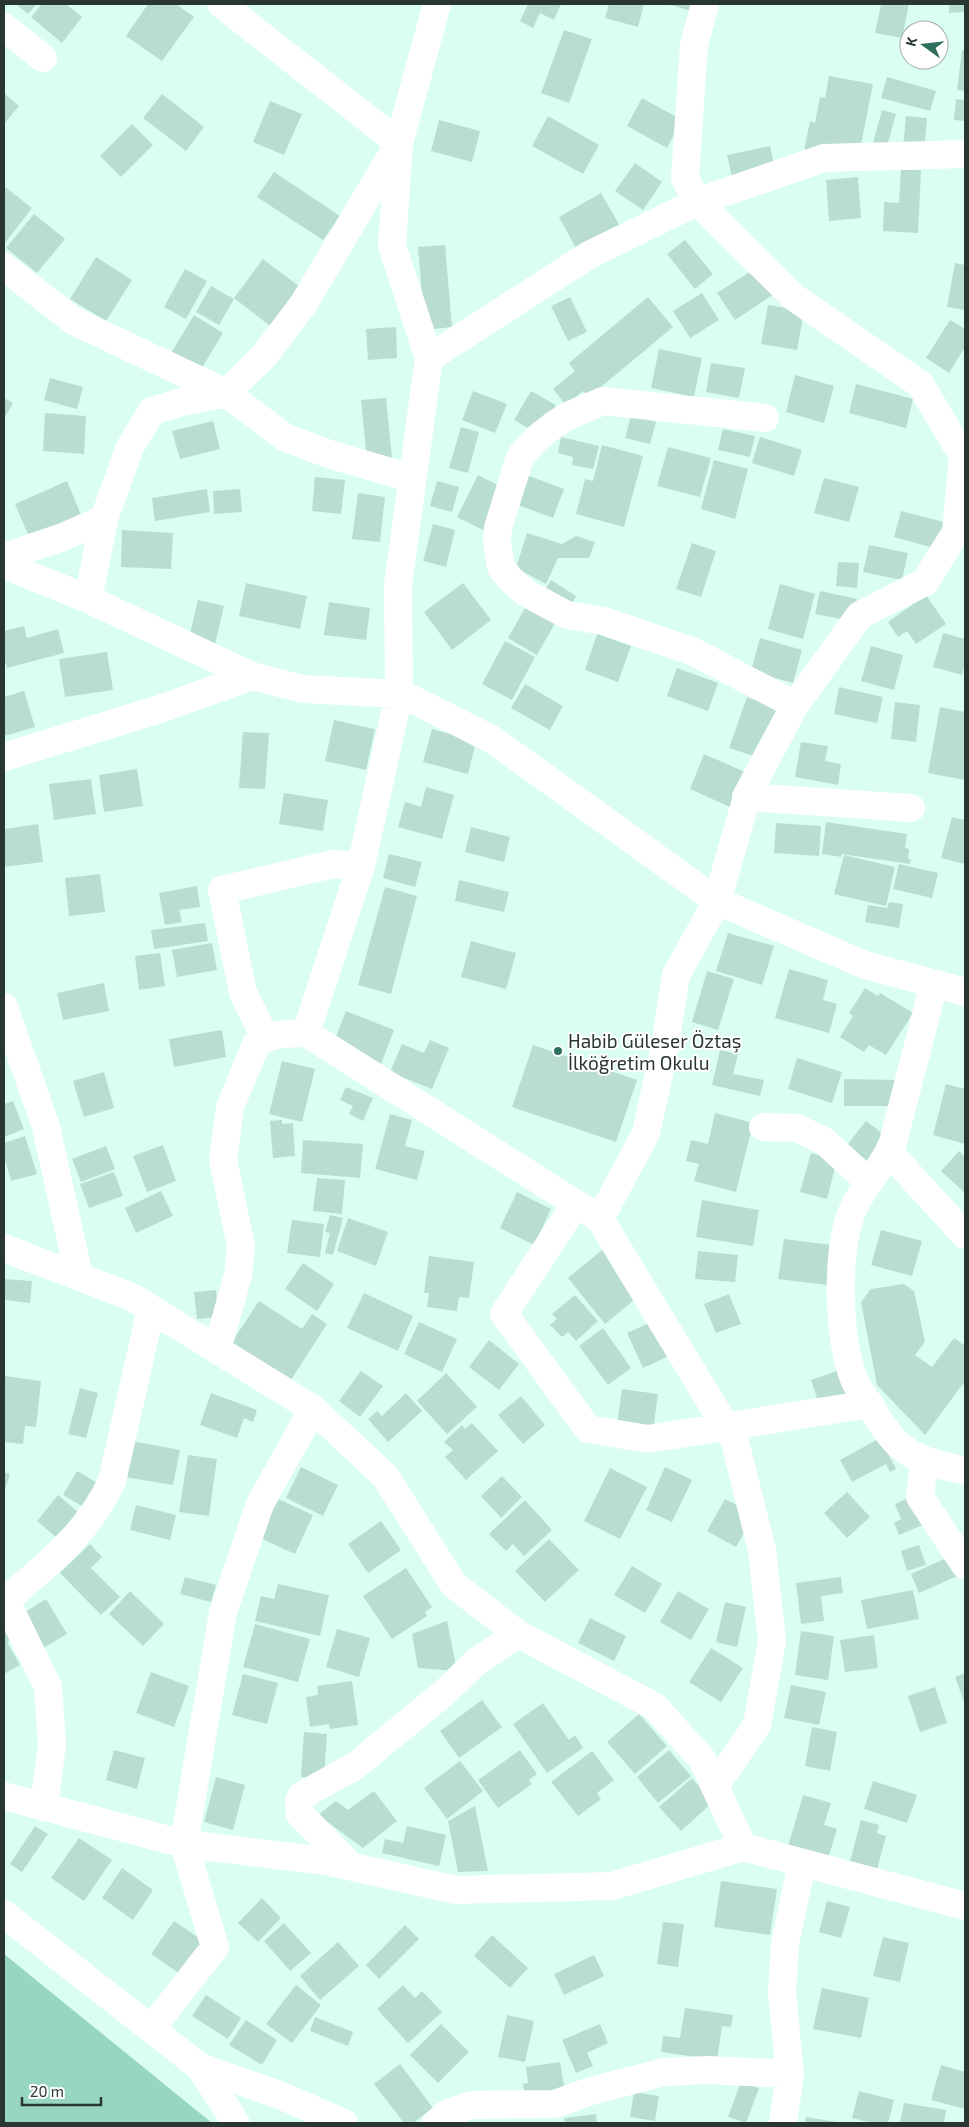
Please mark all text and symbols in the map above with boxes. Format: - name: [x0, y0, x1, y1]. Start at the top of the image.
- north arrow: [899, 20, 949, 70]
- text: K: [902, 35, 920, 48]
- place label: Habib Güleser Öztaş İlköğretim Okulu: [568, 1029, 741, 1074]
- marker: Habib Güleser Öztaş İlköğretim Okulu: [552, 1045, 564, 1057]
- scale bar: [22, 2074, 101, 2106]
- text: 20 m: [30, 2082, 64, 2100]

